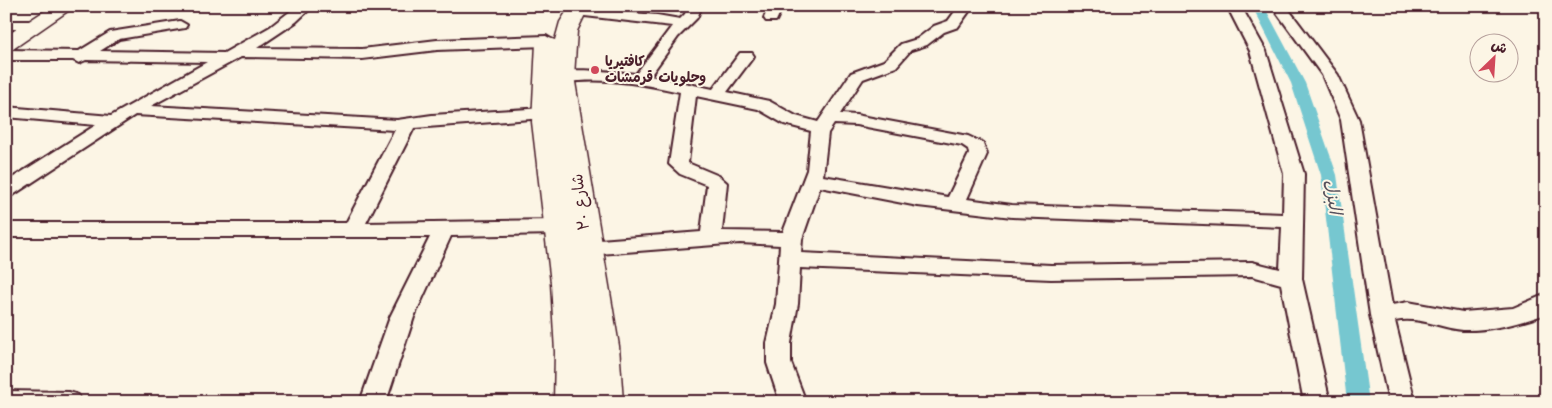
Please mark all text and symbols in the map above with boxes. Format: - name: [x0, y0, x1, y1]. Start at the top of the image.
- north arrow: [1470, 32, 1520, 82]
- text: ش: [1487, 34, 1511, 60]
- place label: كافتيريا وحلويات قرمشات: [605, 51, 706, 89]
- marker: كافتيريا وحلويات قرمشات: [589, 64, 601, 76]
- street label: شارع ٣٠: [565, 172, 597, 232]
- water label: البزل: [1315, 178, 1349, 219]

